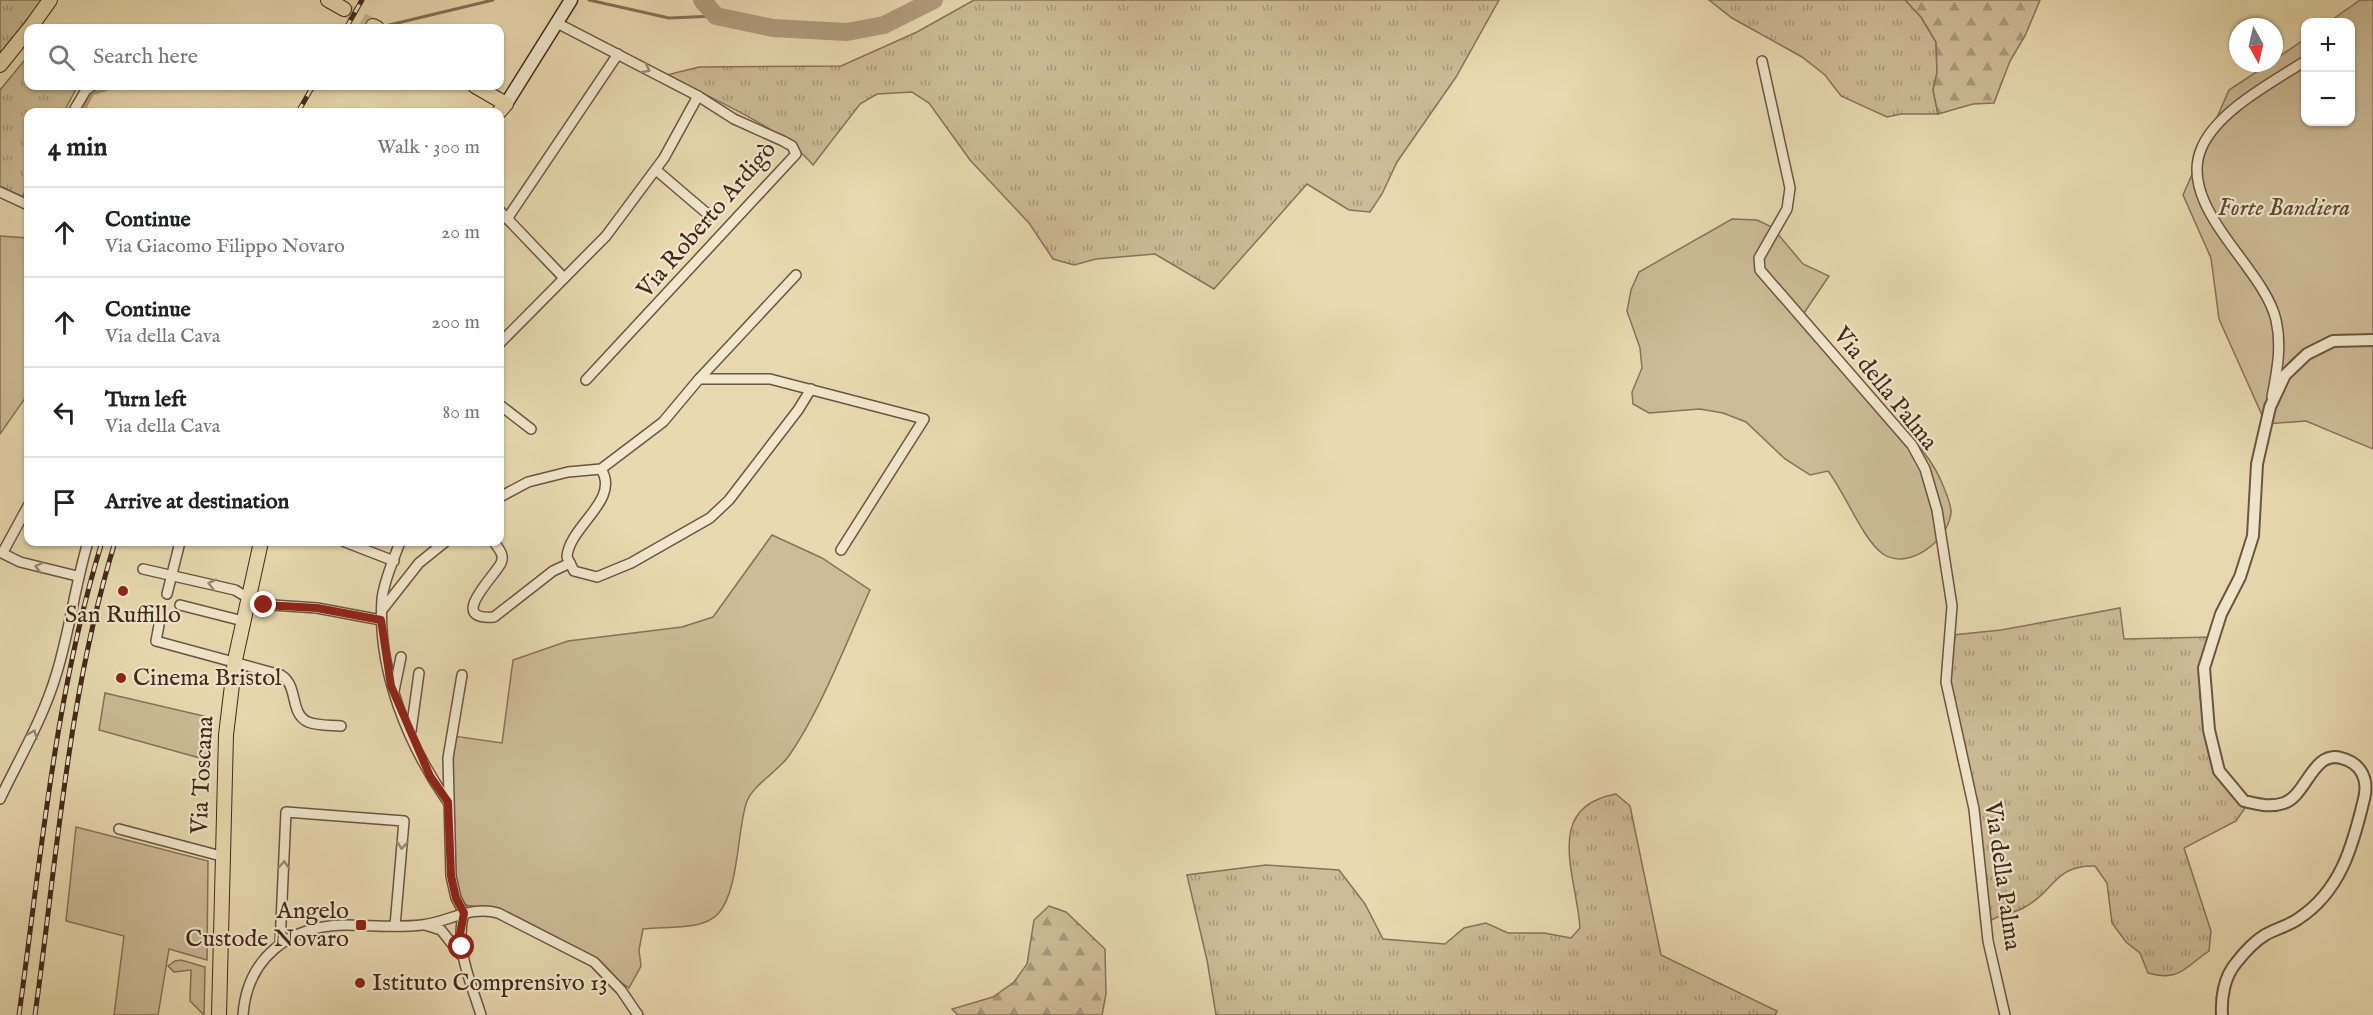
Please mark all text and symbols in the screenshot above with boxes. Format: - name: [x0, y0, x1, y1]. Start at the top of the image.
- north arrow: [2229, 18, 2283, 72]
- map controls: [2301, 18, 2355, 126]
- button: +: [2301, 18, 2355, 72]
- search box: [24, 24, 504, 90]
- icon: search: [45, 41, 78, 74]
- text: Search here: [93, 43, 198, 71]
- one-way arrow: [640, 62, 650, 73]
- button: −: [2301, 72, 2355, 126]
- text: 4 min: [48, 131, 107, 164]
- text: Walk · 300 m: [377, 135, 480, 160]
- street label: Via Roberto Ardigò: [630, 135, 784, 306]
- park label: Forte Bandiera: [2218, 193, 2350, 224]
- text: Continue: [105, 206, 191, 234]
- icon: ahead: [48, 216, 81, 249]
- text: 20 m: [441, 220, 480, 245]
- text: Via Giacomo Filippo Novaro: [105, 234, 345, 259]
- text: Continue: [105, 296, 191, 324]
- icon: ahead: [48, 306, 81, 339]
- text: 200 m: [431, 310, 480, 335]
- street label: Via della Palma: [1825, 320, 1945, 457]
- text: Via della Cava: [105, 324, 220, 349]
- text: Turn left: [105, 386, 187, 414]
- icon: left: [48, 396, 81, 429]
- text: 80 m: [443, 400, 480, 425]
- text: Via della Cava: [105, 414, 220, 439]
- icon: arrive: [48, 486, 81, 519]
- text: Arrive at destination: [105, 488, 289, 516]
- one-way arrow: [34, 561, 44, 574]
- one-way arrow: [207, 578, 217, 591]
- marker: San Ruffillo: [116, 584, 130, 598]
- route end: [250, 591, 276, 617]
- place label: San Ruffillo: [65, 600, 181, 631]
- place label: Cinema Bristol: [133, 663, 282, 694]
- marker: Cinema Bristol: [114, 671, 128, 685]
- street label: Via Toscana: [184, 715, 222, 836]
- one-way arrow: [26, 729, 38, 740]
- street label: Via della Palma: [1976, 799, 2028, 953]
- one-way arrow: [395, 841, 408, 850]
- one-way arrow: [277, 860, 290, 869]
- place label: Angelo Custode Novaro: [185, 896, 349, 955]
- marker: Angelo Custode Novaro: [354, 918, 368, 932]
- route start: [448, 933, 474, 959]
- place label: Istituto Comprensivo 13: [372, 968, 608, 999]
- marker: Istituto Comprensivo 13: [353, 976, 367, 990]

